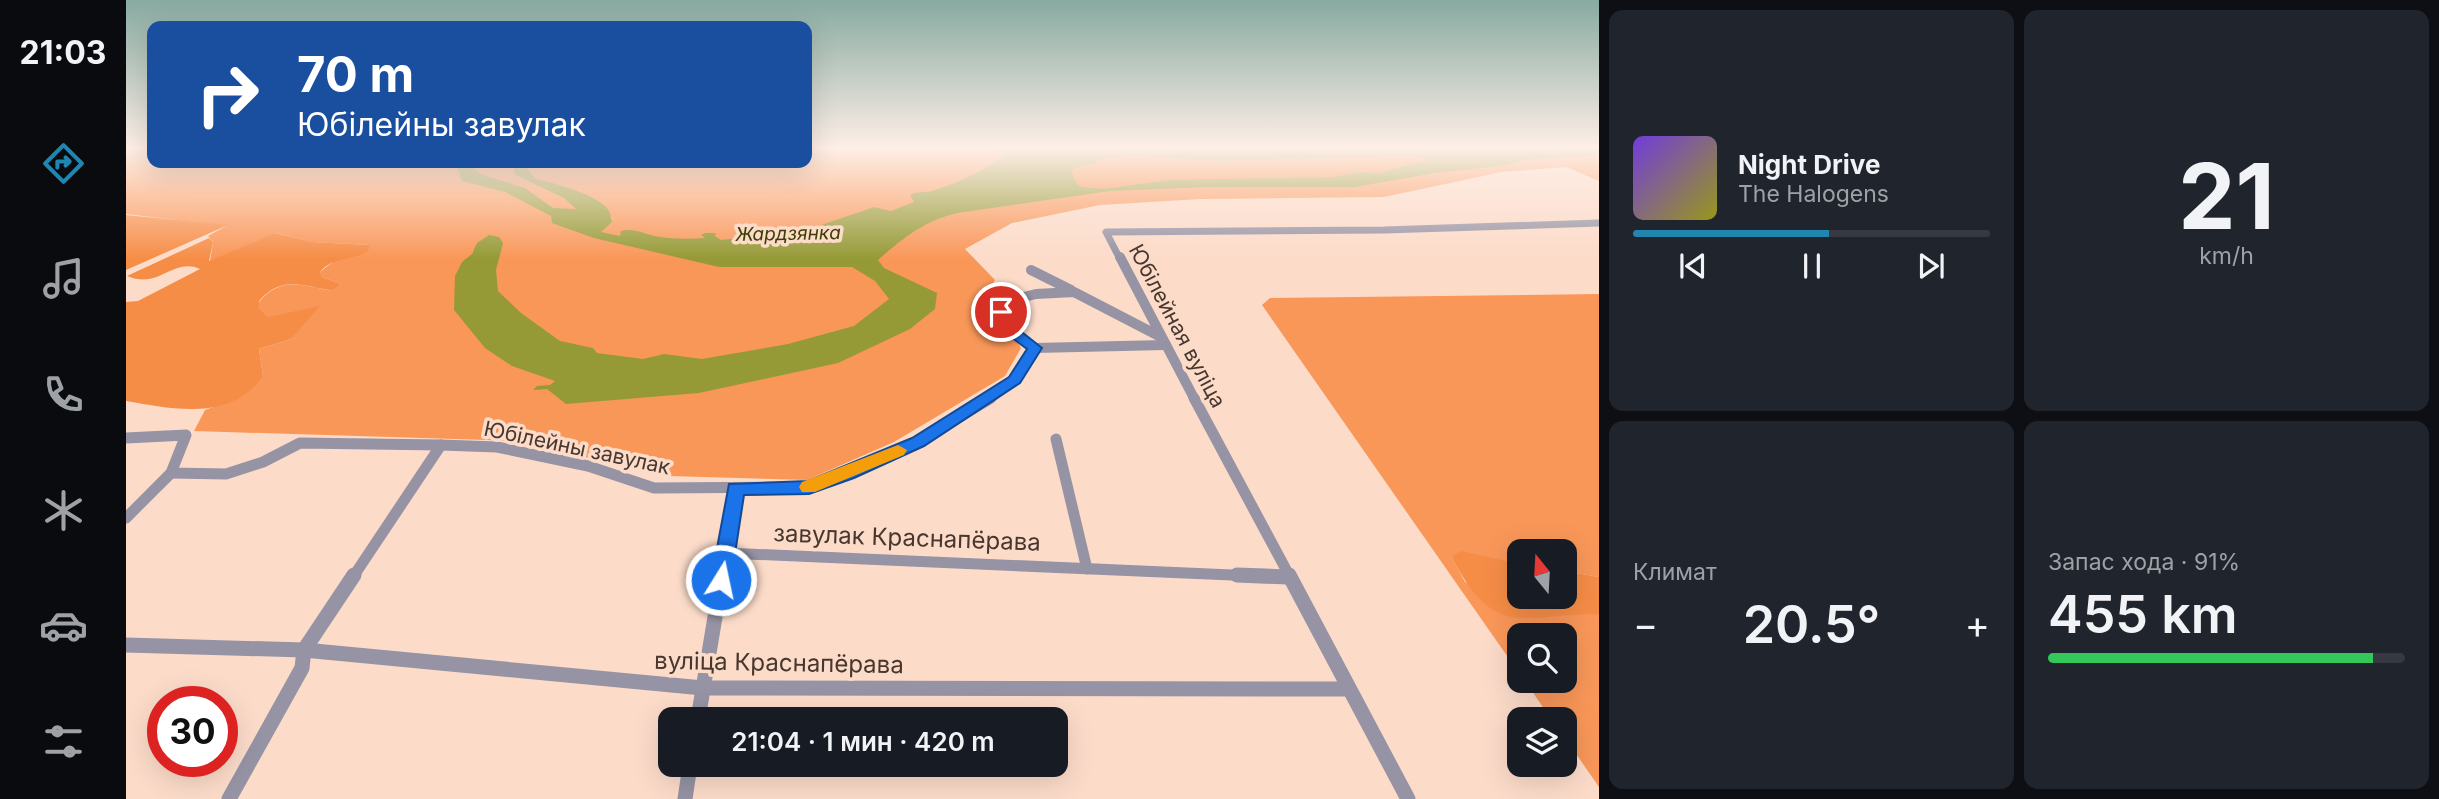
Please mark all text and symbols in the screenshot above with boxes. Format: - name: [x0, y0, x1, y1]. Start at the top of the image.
- text: 21:03: [20, 33, 106, 72]
- text: 70 m: [297, 45, 414, 104]
- icon: right: [182, 49, 273, 140]
- text: Юбілейны завулак: [297, 105, 586, 144]
- icon: directions: [39, 139, 88, 188]
- text: 21: [2178, 141, 2275, 251]
- text: Night Drive: [1738, 149, 1880, 180]
- text: The Halogens: [1738, 180, 1889, 208]
- water label: Жардзянка: [734, 221, 841, 246]
- street label: Юбілейная вуліца: [1124, 240, 1231, 412]
- text: km/h: [2199, 242, 2254, 270]
- icon: previous: [1674, 247, 1712, 285]
- icon: pause: [1793, 247, 1831, 285]
- icon: next: [1912, 247, 1950, 285]
- icon: music: [39, 254, 88, 303]
- pin: [971, 282, 1031, 342]
- icon: arrive: [982, 293, 1020, 331]
- icon: phone: [39, 370, 88, 419]
- street label: Юбілейны завулак: [482, 416, 673, 480]
- icon: climate: [39, 486, 88, 535]
- street label: завулак Краснапёрава: [773, 518, 1041, 557]
- north arrow: [1507, 539, 1577, 609]
- map controls: [1507, 539, 1577, 777]
- position arrow: [684, 543, 758, 617]
- text: Запас хода · 91%: [2048, 548, 2240, 576]
- text: Климат: [1633, 558, 1717, 586]
- text: 455 km: [2048, 583, 2238, 646]
- text: 20.5°: [1743, 593, 1880, 656]
- icon: car: [39, 601, 88, 650]
- text: −: [1633, 601, 1658, 647]
- text: +: [1965, 601, 1990, 647]
- button: search: [1507, 623, 1577, 693]
- street label: вуліца Краснапёрава: [654, 646, 904, 679]
- speed limit sign: 30: [147, 686, 238, 777]
- button: layers: [1507, 707, 1577, 777]
- icon: filters: [39, 717, 88, 766]
- text: 21:04 · 1 мин · 420 m: [731, 726, 995, 757]

